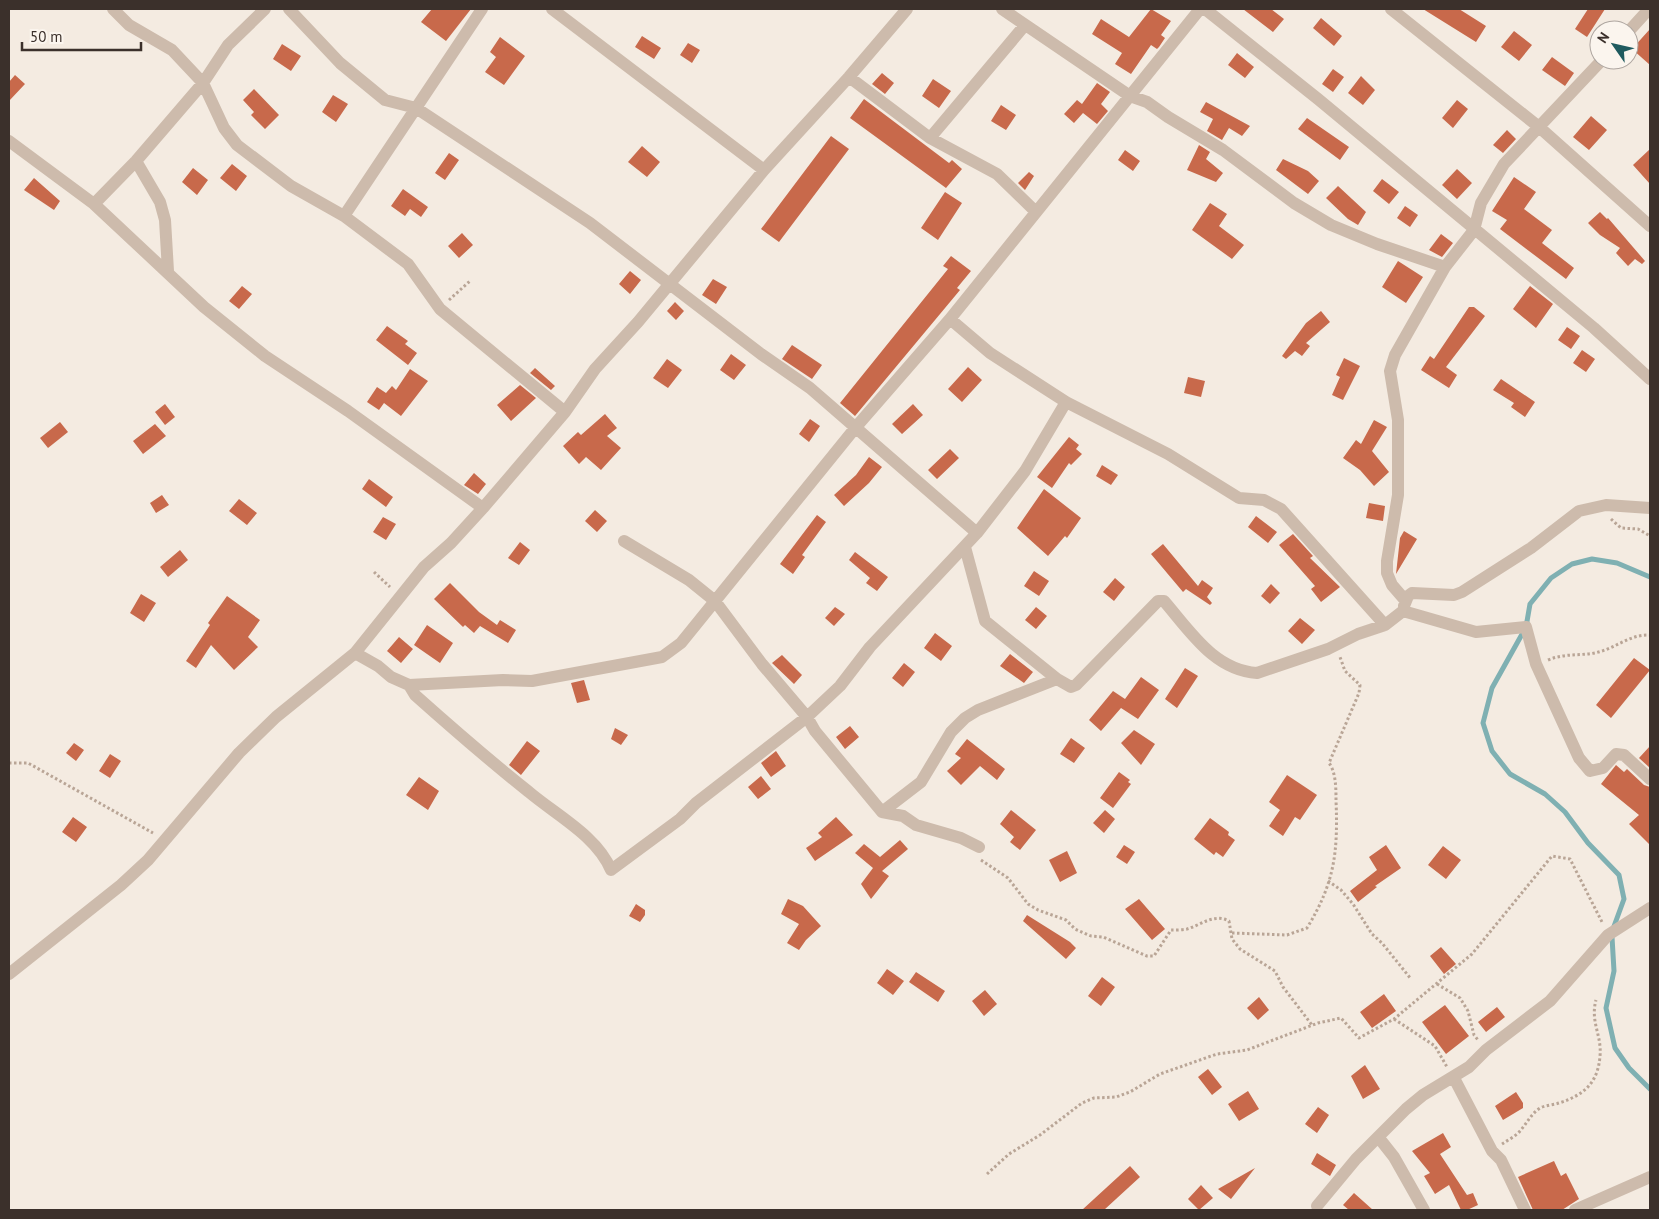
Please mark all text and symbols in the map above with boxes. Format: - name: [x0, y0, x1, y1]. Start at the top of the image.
- scale bar: [22, 20, 141, 52]
- north arrow: [1589, 20, 1639, 70]
- text: 50 m: [30, 27, 63, 46]
- text: N: [1593, 29, 1613, 47]

